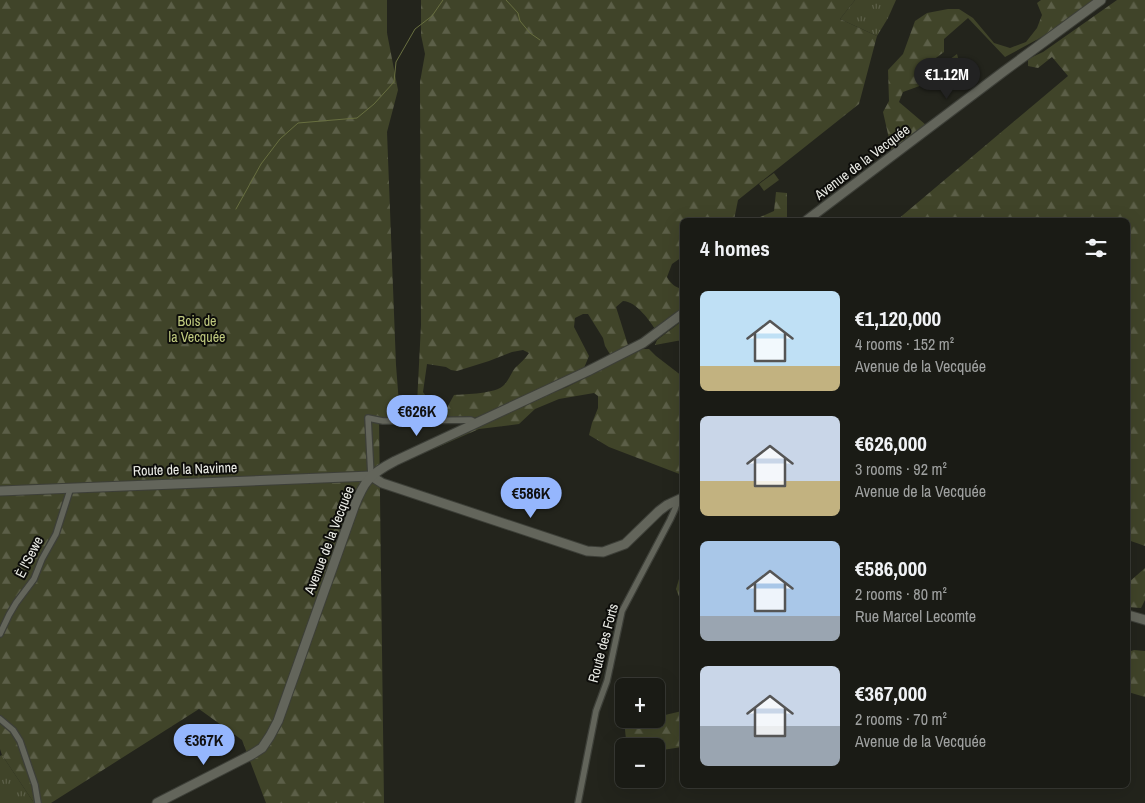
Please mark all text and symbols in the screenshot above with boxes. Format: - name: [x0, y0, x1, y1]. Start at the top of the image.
- pin: €1.12M: [906, 58, 988, 100]
- text: €1.12M: [925, 63, 969, 85]
- street label: Avenue de la Vecquée: [810, 120, 913, 204]
- text: 4 homes: [700, 234, 770, 263]
- icon: filters: [1082, 234, 1110, 262]
- text: €1,120,000: [855, 304, 941, 333]
- icon: home: [740, 311, 800, 371]
- park label: Bois de la Vecquée: [169, 312, 225, 346]
- text: 4 rooms · 152 m²: [855, 333, 954, 355]
- text: Avenue de la Vecquée: [855, 355, 986, 377]
- pin: €626K: [382, 394, 452, 437]
- text: €626K: [398, 400, 436, 422]
- text: €626,000: [855, 429, 927, 458]
- icon: home: [740, 436, 800, 496]
- street label: Route de la Navinne: [132, 458, 238, 480]
- text: 3 rooms · 92 m²: [855, 458, 947, 480]
- pin: €586K: [496, 476, 566, 519]
- text: Avenue de la Vecquée: [855, 480, 986, 502]
- text: €586K: [512, 482, 550, 504]
- street label: Avenue de la Vecquée: [300, 483, 358, 598]
- street label: È l'Sewe: [11, 533, 47, 581]
- text: €586,000: [855, 554, 927, 583]
- icon: home: [740, 561, 800, 621]
- text: 2 rooms · 80 m²: [855, 583, 947, 605]
- street label: Route des Forts: [584, 601, 622, 685]
- text: Rue Marcel Lecomte: [855, 605, 976, 627]
- map controls: [615, 678, 665, 788]
- button: +: [615, 678, 665, 728]
- text: €367,000: [855, 679, 927, 708]
- icon: home: [740, 686, 800, 746]
- text: 2 rooms · 70 m²: [855, 708, 947, 730]
- pin: €367K: [169, 724, 239, 766]
- text: €367K: [185, 729, 223, 751]
- text: Avenue de la Vecquée: [855, 730, 986, 752]
- button: −: [615, 738, 665, 788]

